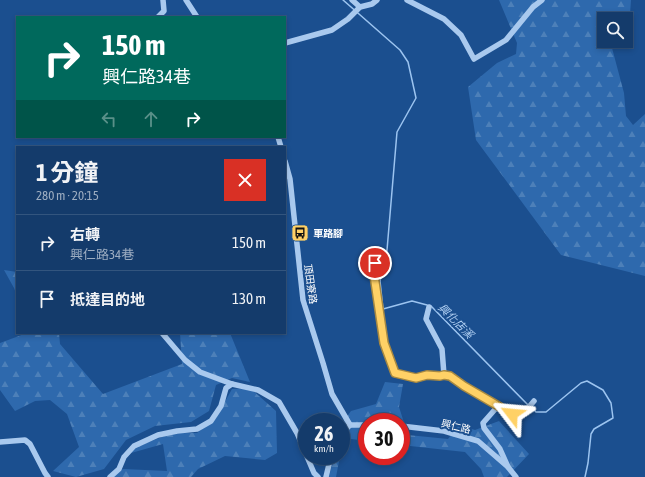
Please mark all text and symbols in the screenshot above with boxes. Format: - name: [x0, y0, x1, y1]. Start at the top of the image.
- map controls: [597, 12, 633, 48]
- button: search: [597, 12, 633, 48]
- text: 150 m: [102, 29, 165, 61]
- icon: right: [36, 32, 88, 84]
- text: 興仁路34巷: [102, 66, 191, 87]
- icon: left: [98, 108, 120, 130]
- icon: ahead: [140, 108, 162, 130]
- icon: right: [182, 108, 204, 130]
- text: 1 分鐘: [36, 159, 99, 186]
- button: close: [224, 159, 266, 201]
- text: 280 m · 20:15: [36, 188, 99, 203]
- bus stop icon: 車路腳: [290, 223, 310, 243]
- text: 右轉: [70, 226, 100, 243]
- place label: 車路腳: [313, 228, 343, 239]
- icon: right: [36, 232, 58, 254]
- text: 150 m: [232, 234, 266, 251]
- pin: [358, 246, 392, 280]
- text: 興仁路34巷: [70, 247, 134, 262]
- icon: arrive: [364, 252, 386, 274]
- street label: 頂田寮路: [302, 263, 319, 305]
- icon: arrive: [36, 288, 58, 310]
- text: 130 m: [232, 290, 266, 307]
- text: 抵達目的地: [70, 291, 145, 308]
- water label: 興化店溪: [436, 301, 477, 342]
- position arrow: [491, 393, 533, 435]
- speed limit sign: 30: [358, 413, 410, 465]
- street label: 興仁路: [440, 418, 472, 435]
- text: 26: [315, 422, 333, 445]
- text: km/h: [314, 443, 334, 454]

